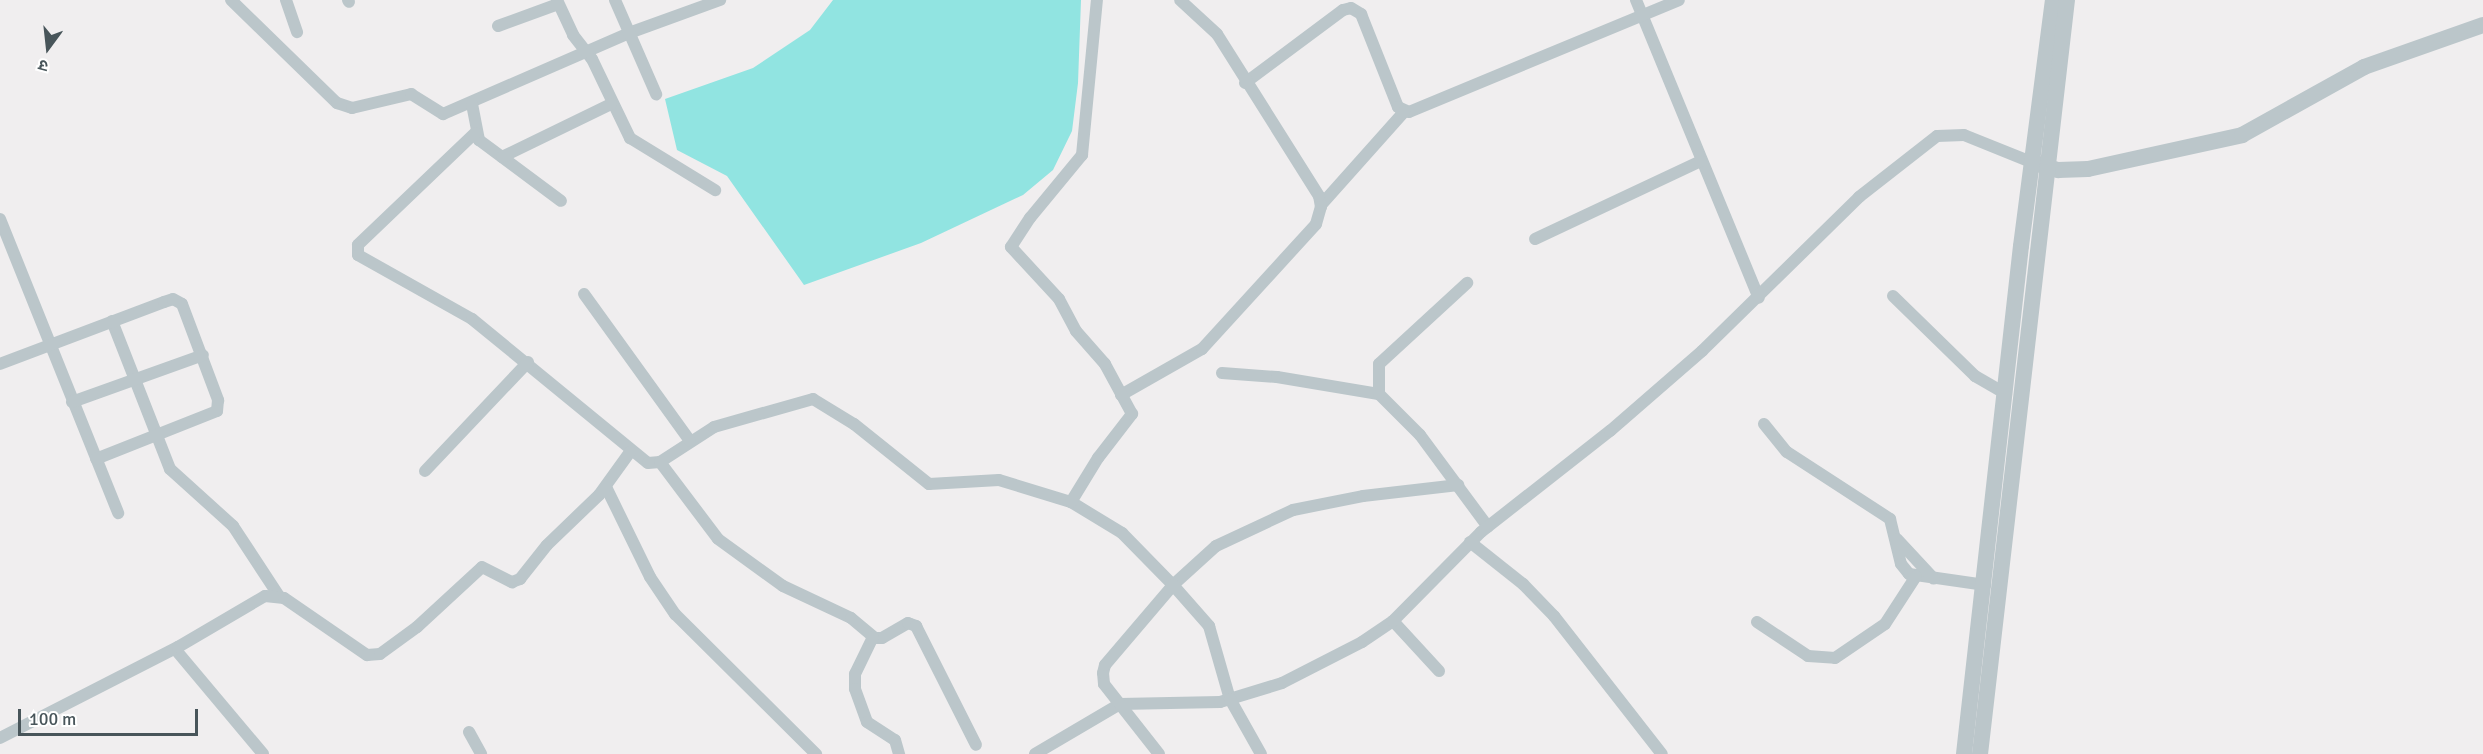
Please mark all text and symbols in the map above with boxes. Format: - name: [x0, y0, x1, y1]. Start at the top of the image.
- north arrow: [18, 18, 78, 78]
- text: उ: [36, 55, 50, 76]
- scale bar: [21, 697, 201, 735]
- text: 100 m: [29, 708, 76, 730]

